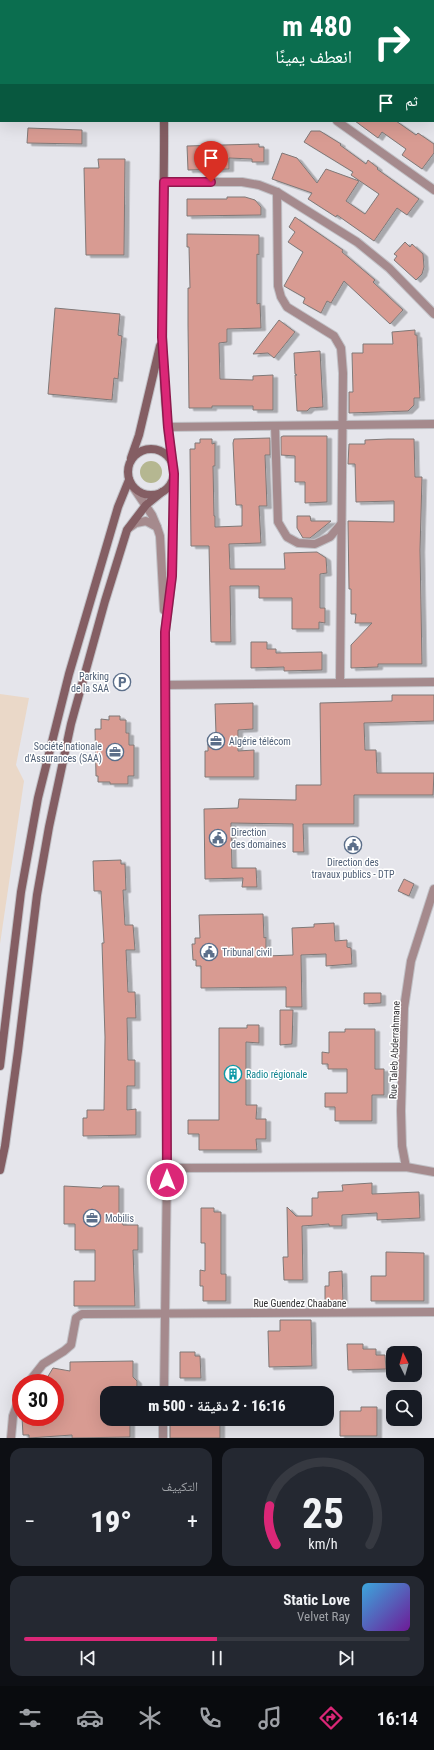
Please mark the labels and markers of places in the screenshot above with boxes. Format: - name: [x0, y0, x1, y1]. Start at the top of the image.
- pin: [194, 141, 228, 182]
- place label: Parking de la SAA: [71, 671, 109, 694]
- parking icon: Parking de la SAA: [112, 672, 132, 692]
- office icon: Algérie télécom: [206, 731, 226, 751]
- place label: Algérie télécom: [229, 736, 291, 747]
- place label: Société nationale d'Assurances (SAA): [24, 741, 102, 765]
- office icon: Société nationale d'Assurances (SAA): [105, 742, 125, 762]
- place label: Direction des domaines: [231, 827, 287, 850]
- public building icon: Direction des domaines: [208, 828, 228, 848]
- public building icon: Direction des travaux publics - DTP: [343, 835, 363, 855]
- place label: Direction des travaux publics - DTP: [312, 857, 395, 880]
- public building icon: Tribunal civil: [199, 942, 219, 962]
- place label: Tribunal civil: [222, 947, 272, 958]
- building icon: Radio régionale: [223, 1064, 243, 1084]
- place label: Radio régionale: [246, 1069, 307, 1080]
- office icon: Mobilis: [82, 1208, 102, 1228]
- place label: Mobilis: [105, 1213, 134, 1224]

